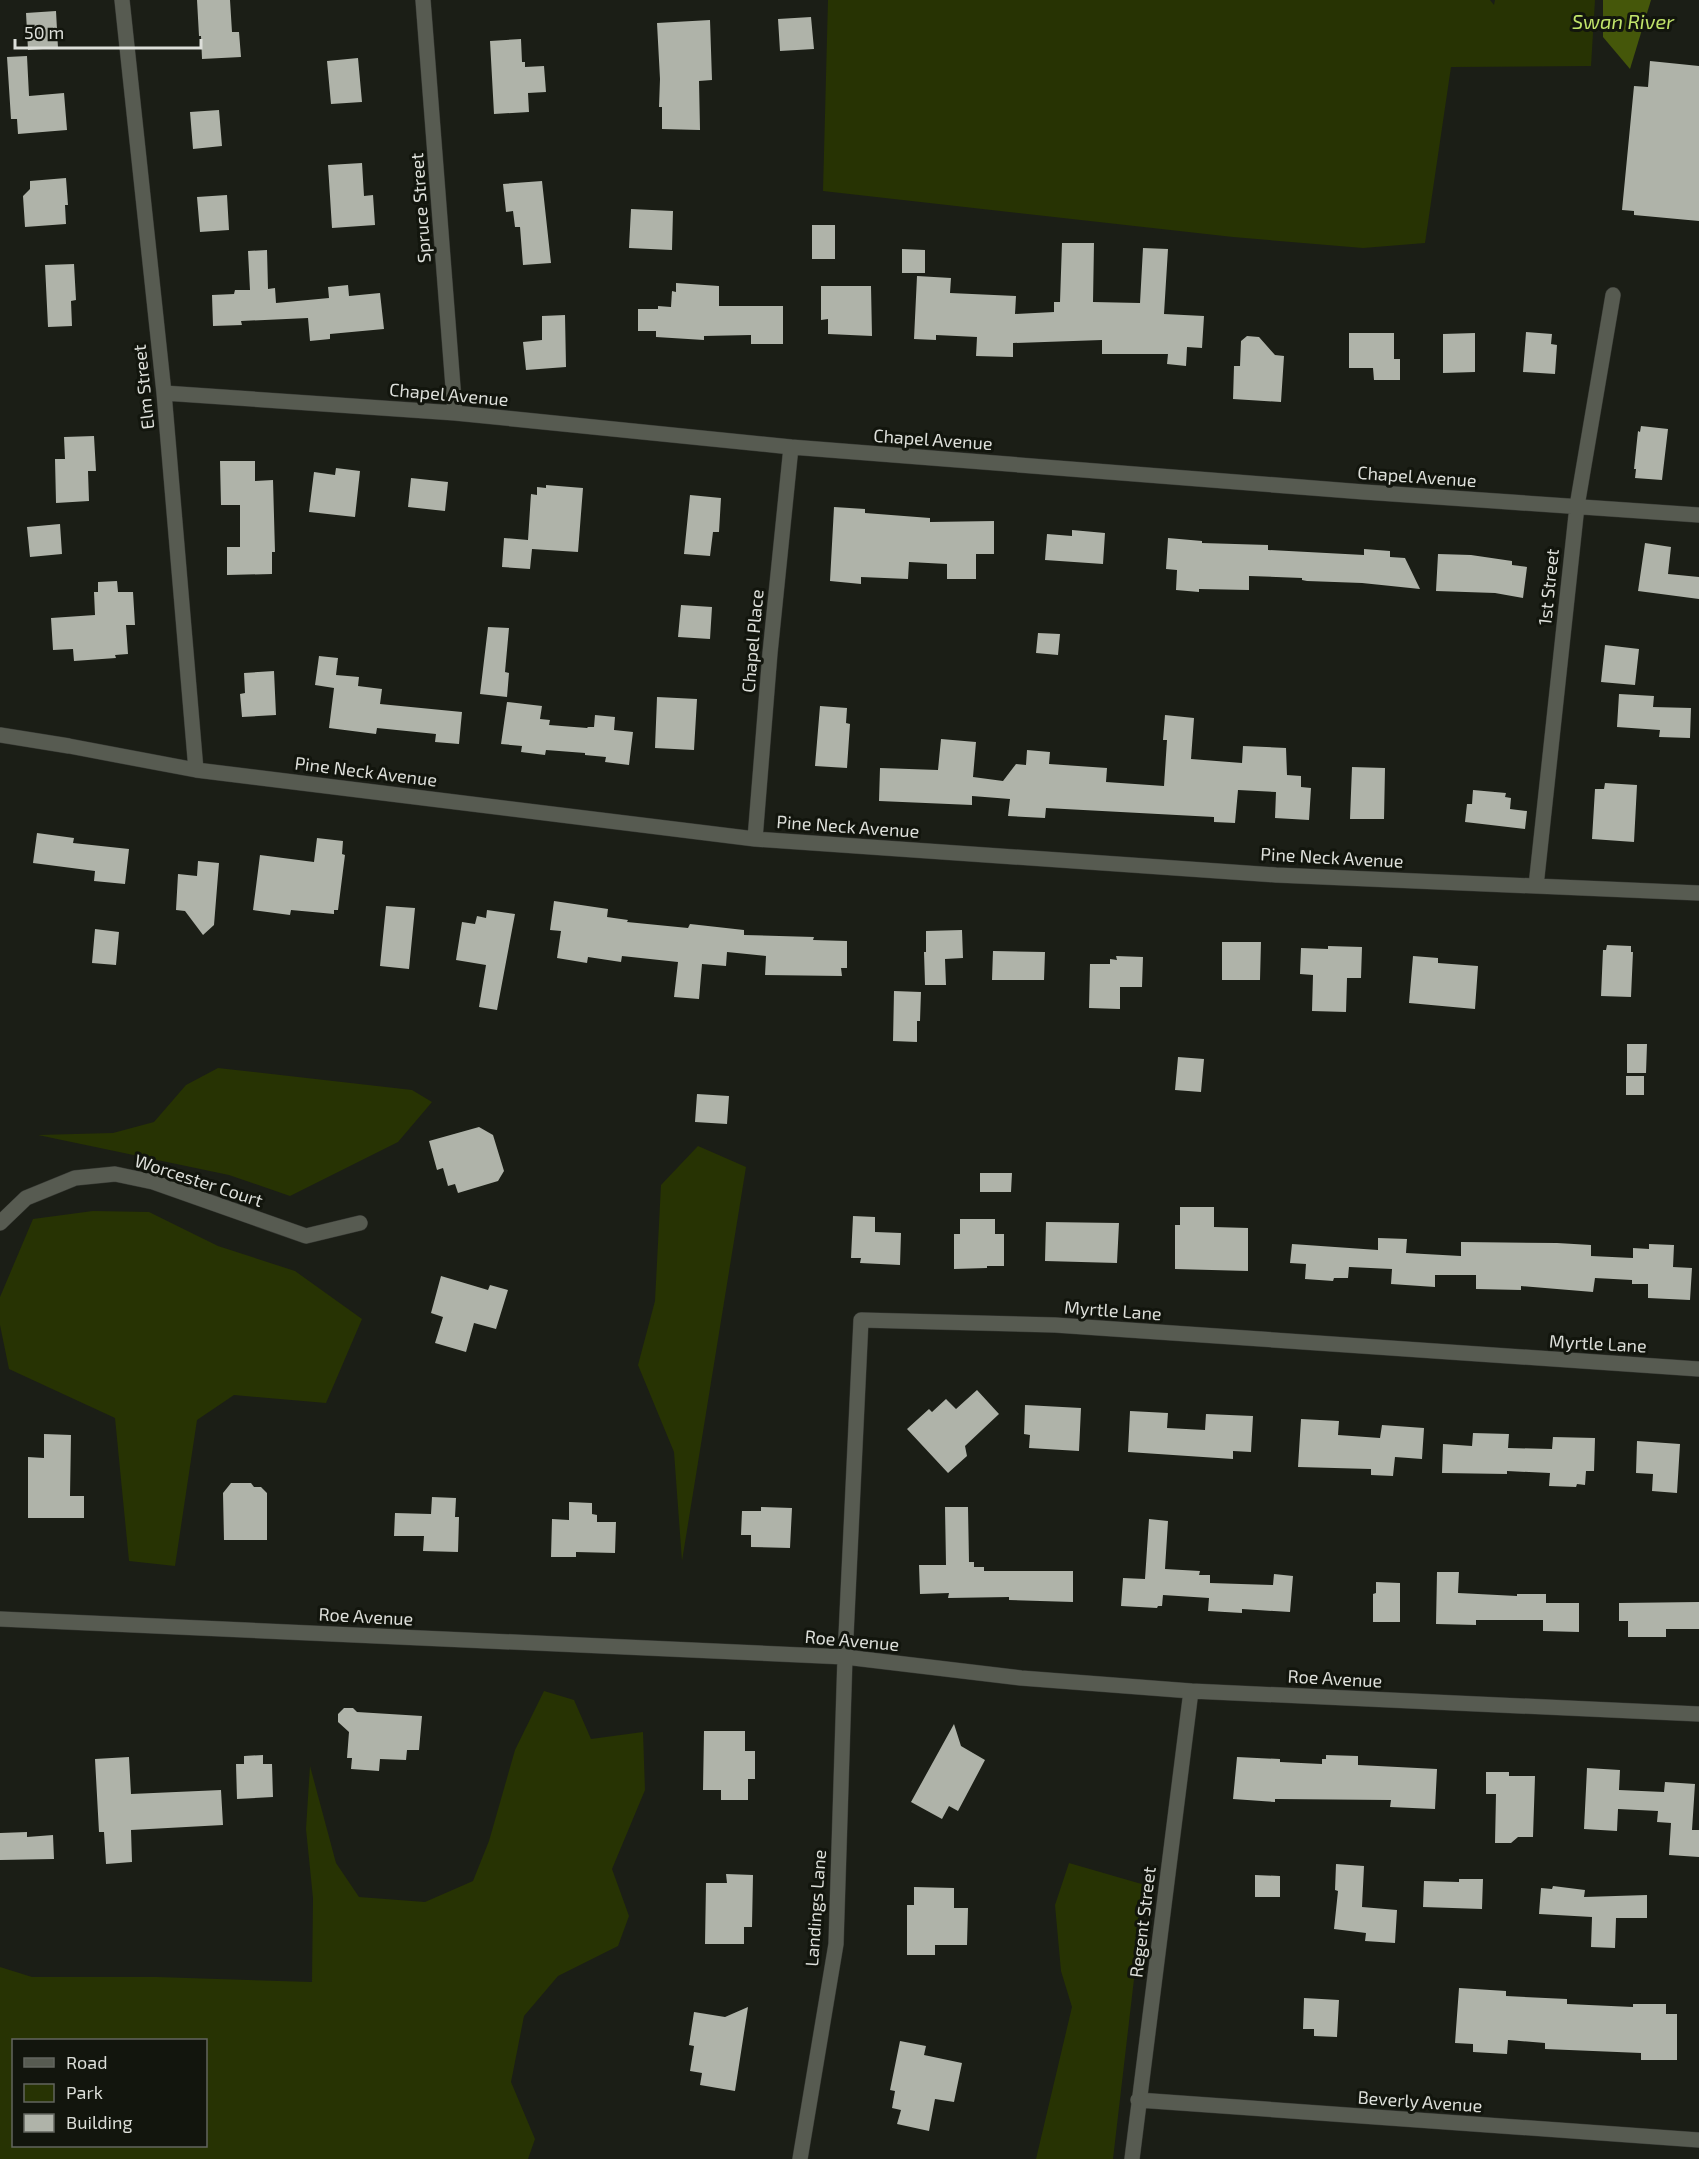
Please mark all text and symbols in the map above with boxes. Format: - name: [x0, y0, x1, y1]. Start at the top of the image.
- water label: Swan River: [1572, 9, 1675, 33]
- scale bar: [15, 12, 201, 50]
- text: 50 m: [24, 21, 64, 43]
- street label: Spruce Street: [405, 152, 435, 264]
- street label: Elm Street: [128, 343, 158, 431]
- street label: Chapel Avenue: [389, 378, 509, 410]
- street label: Chapel Avenue: [873, 424, 993, 454]
- street label: Chapel Avenue: [1357, 461, 1477, 491]
- street label: 1st Street: [1533, 547, 1563, 627]
- street label: Chapel Place: [737, 588, 767, 694]
- street label: Pine Neck Avenue: [294, 751, 438, 791]
- street label: Pine Neck Avenue: [776, 810, 920, 842]
- street label: Pine Neck Avenue: [1260, 842, 1404, 872]
- street label: Worcester Court: [132, 1149, 266, 1211]
- street label: Myrtle Lane: [1064, 1296, 1162, 1324]
- street label: Myrtle Lane: [1549, 1329, 1647, 1357]
- street label: Roe Avenue: [318, 1603, 414, 1629]
- street label: Roe Avenue: [804, 1625, 900, 1655]
- street label: Roe Avenue: [1287, 1665, 1383, 1691]
- street label: Landings Lane: [800, 1849, 830, 1967]
- street label: Regent Street: [1124, 1865, 1160, 1979]
- legend: [12, 2039, 207, 2147]
- text: Road: [66, 2051, 107, 2073]
- text: Park: [66, 2081, 103, 2103]
- street label: Beverly Avenue: [1357, 2086, 1483, 2116]
- text: Building: [66, 2111, 133, 2133]

